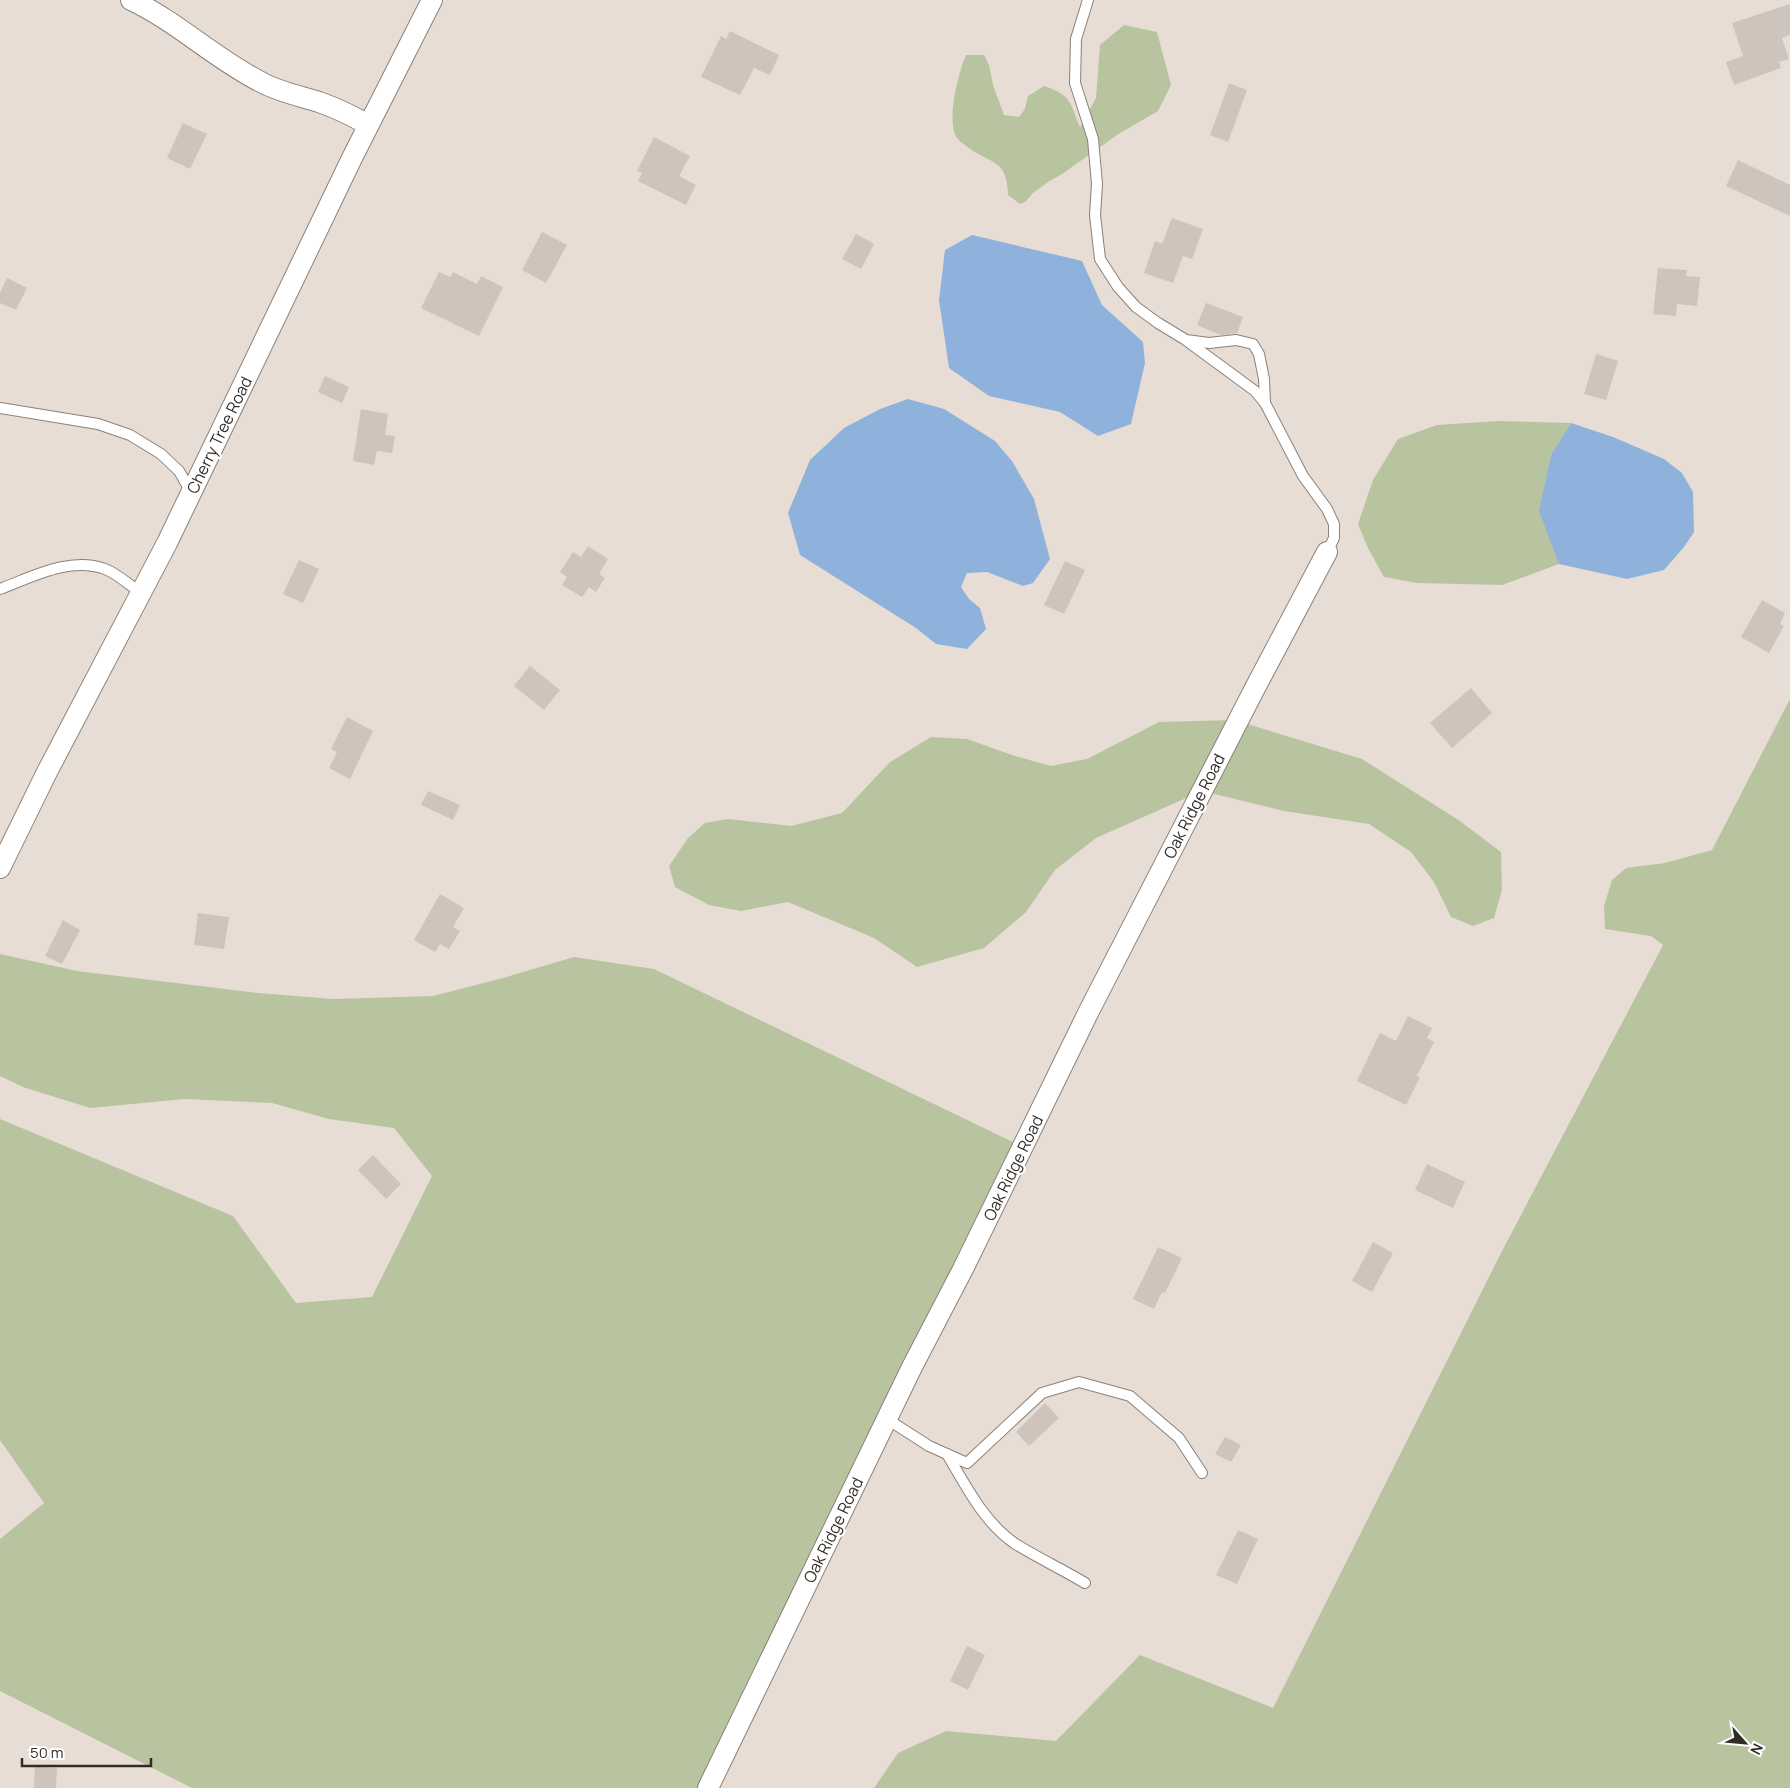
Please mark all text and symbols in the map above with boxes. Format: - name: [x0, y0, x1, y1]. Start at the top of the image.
- street label: Cherry Tree Road: [181, 373, 257, 497]
- street label: Oak Ridge Road: [1158, 750, 1230, 862]
- street label: Oak Ridge Road: [978, 1112, 1048, 1224]
- street label: Oak Ridge Road: [798, 1474, 868, 1586]
- north arrow: [1720, 1718, 1770, 1768]
- scale bar: [22, 1736, 151, 1768]
- text: N: [1746, 1740, 1768, 1758]
- text: 50 m: [30, 1742, 64, 1763]

